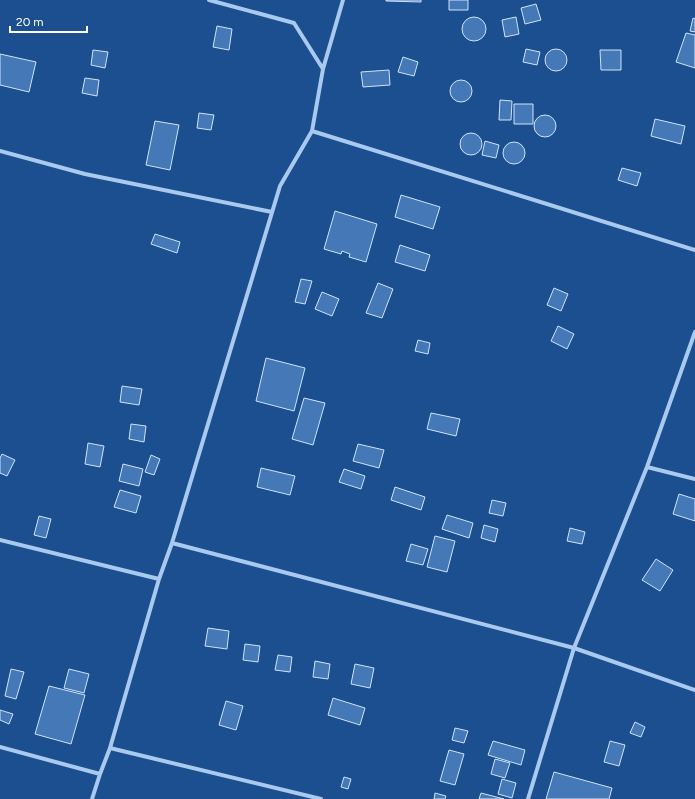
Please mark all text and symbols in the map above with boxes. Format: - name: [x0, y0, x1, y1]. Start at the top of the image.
- scale bar: [10, 8, 87, 34]
- text: 20 m: [16, 15, 44, 29]

